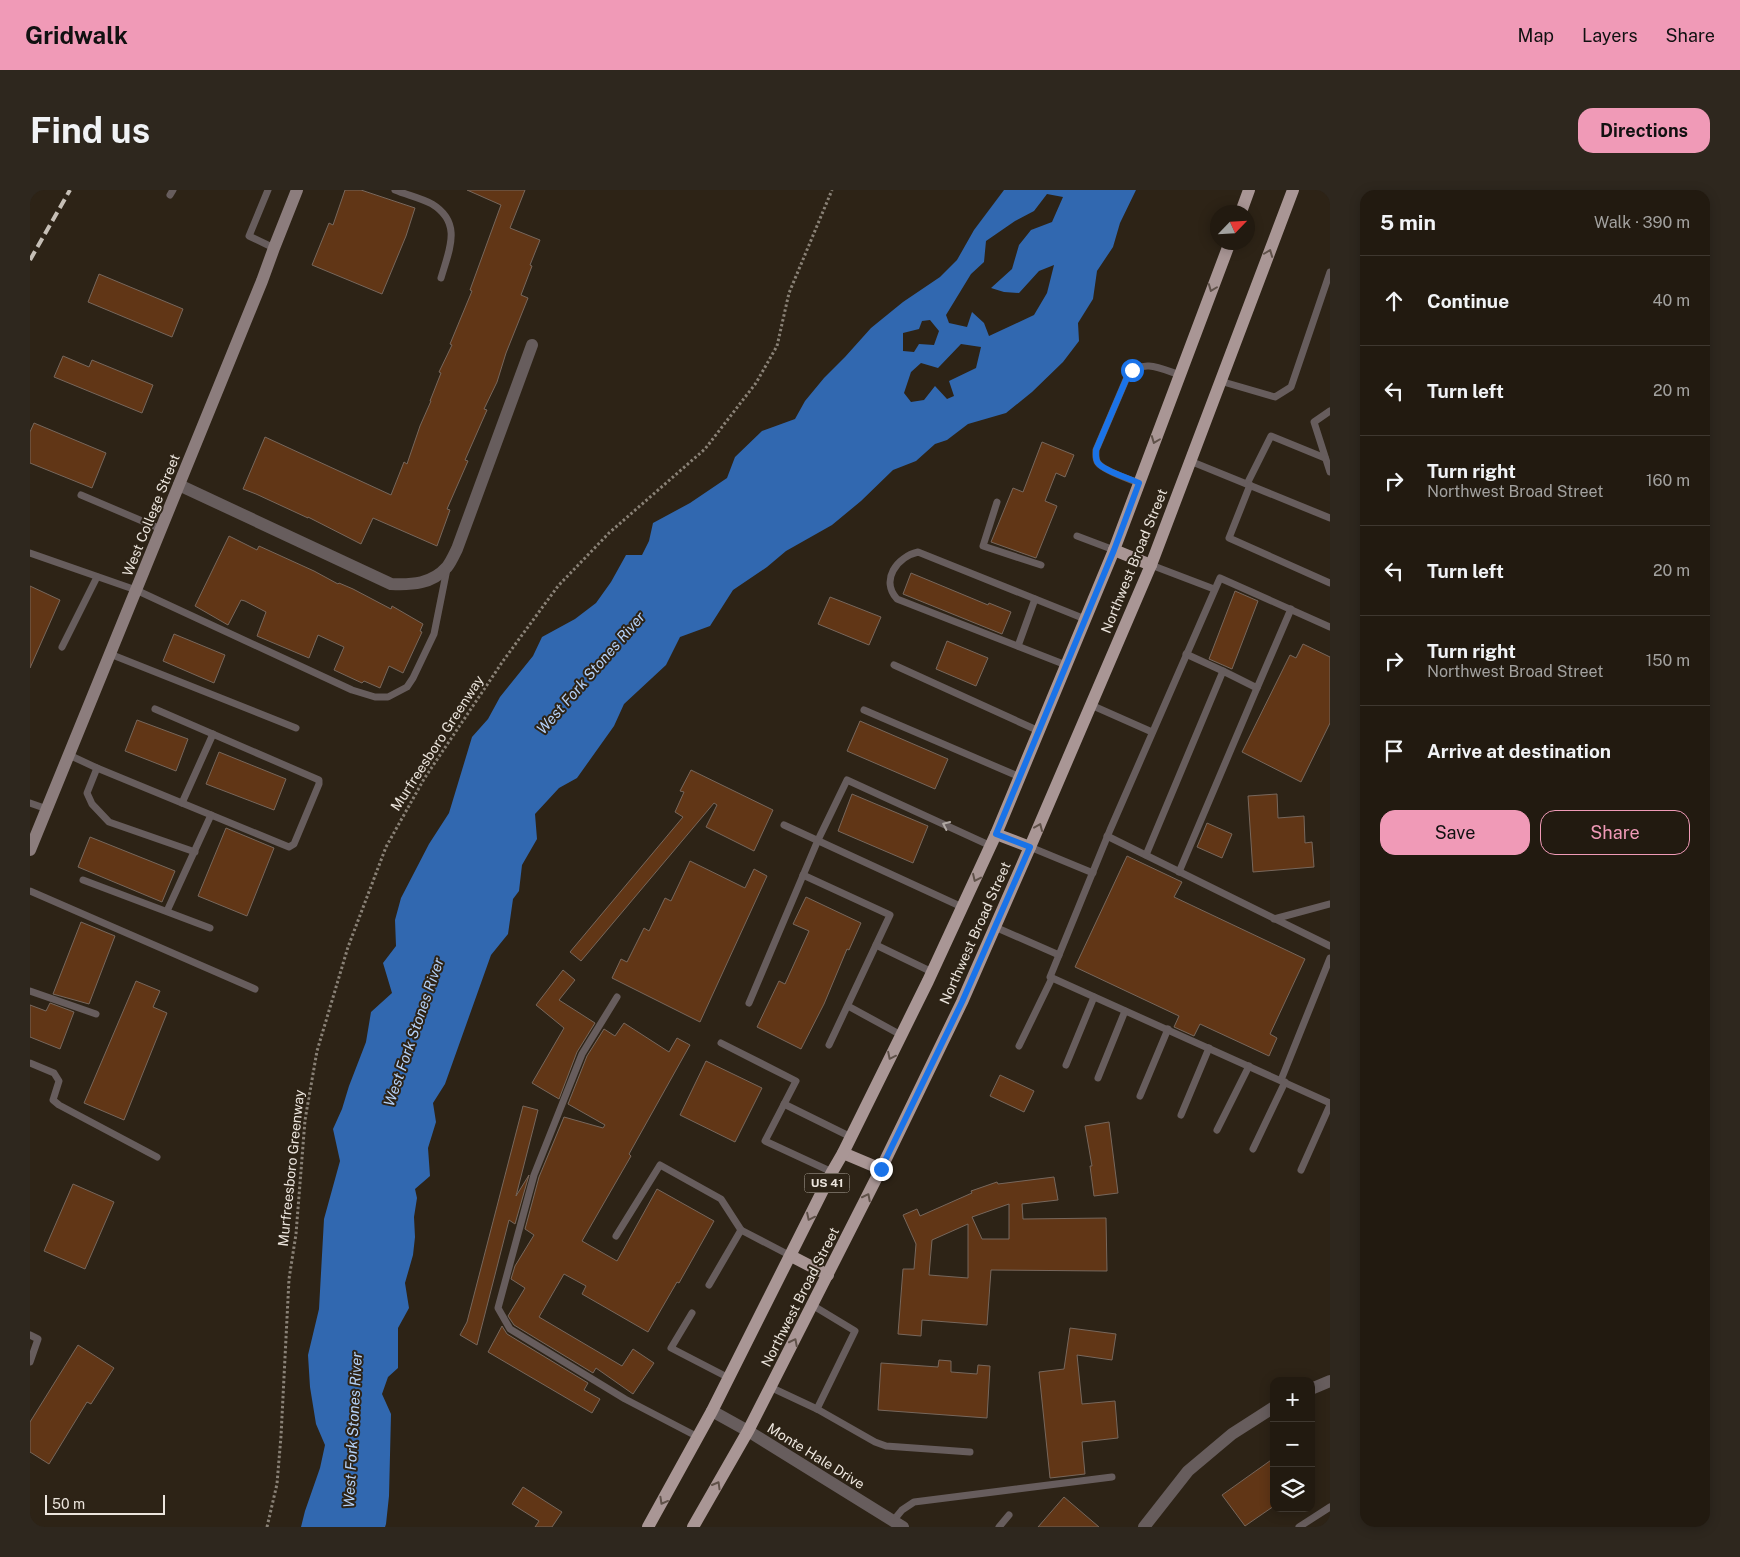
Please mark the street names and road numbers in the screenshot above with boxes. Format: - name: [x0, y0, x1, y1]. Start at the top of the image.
- street label: West College Street: [119, 452, 183, 578]
- street label: Northwest Broad Street: [1098, 486, 1170, 636]
- street label: Murfreesboro Greenway: [387, 672, 487, 814]
- street label: Northwest Broad Street: [936, 859, 1014, 1007]
- street label: Murfreesboro Greenway: [275, 1088, 307, 1247]
- road number: US 41: [804, 1174, 850, 1192]
- street label: Northwest Broad Street: [758, 1225, 842, 1369]
- street label: Monte Hale Drive: [764, 1420, 868, 1492]

